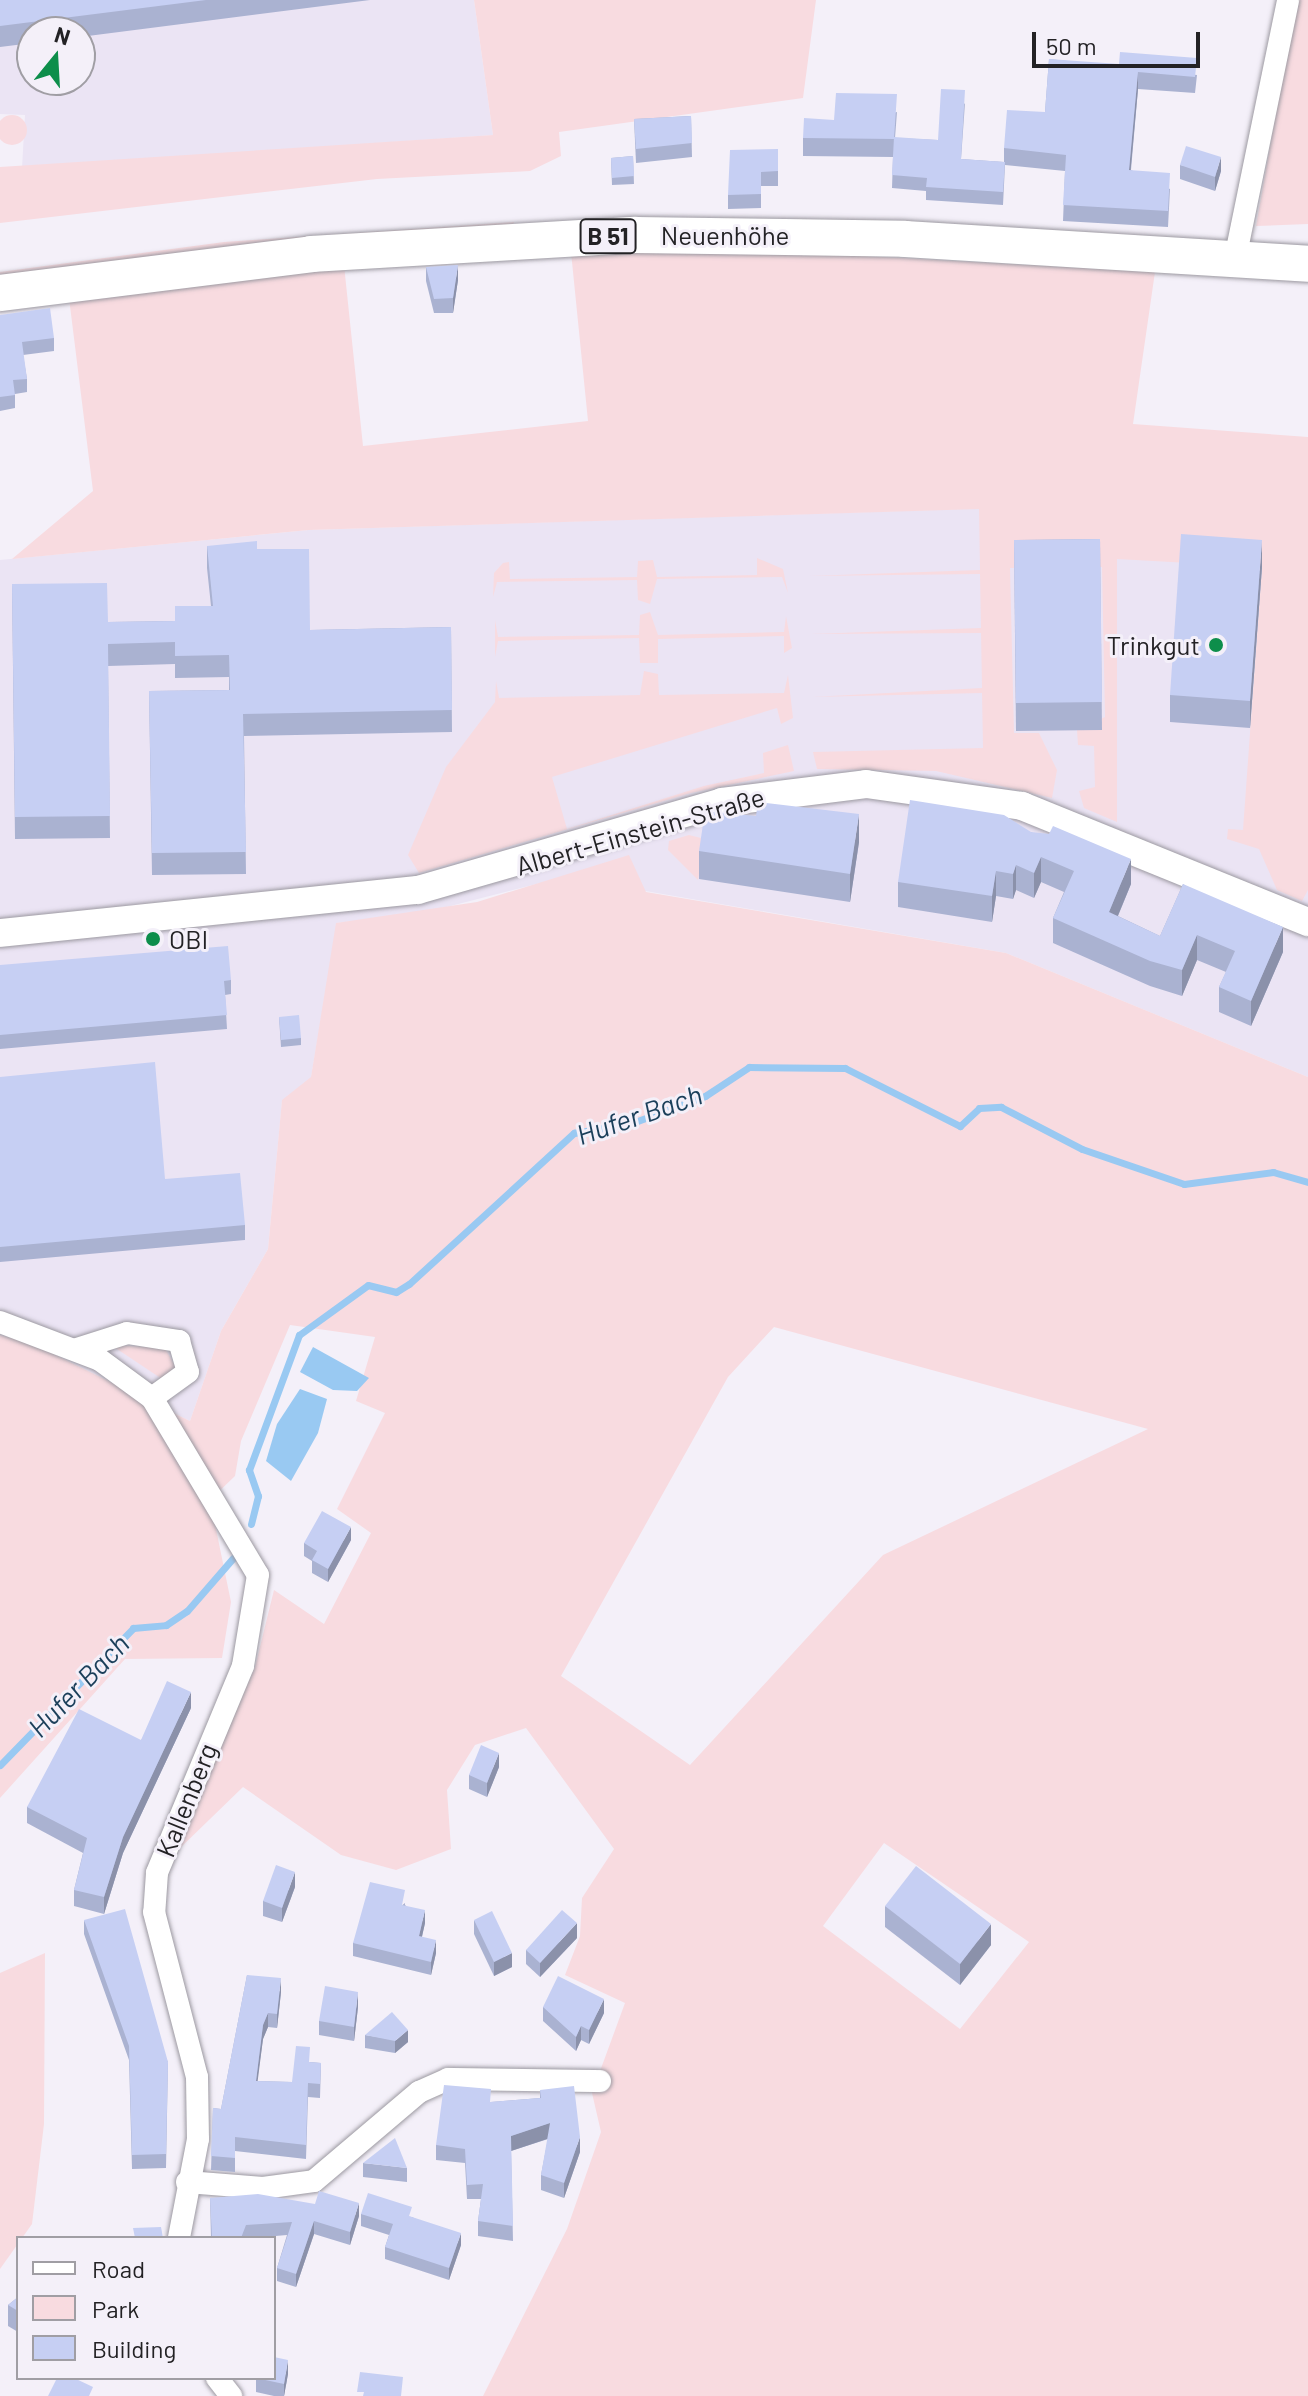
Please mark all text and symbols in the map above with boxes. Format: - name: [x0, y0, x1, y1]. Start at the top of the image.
- north arrow: [16, 16, 96, 96]
- scale bar: [1036, 16, 1204, 66]
- text: N: [52, 20, 74, 50]
- text: 50 m: [1046, 31, 1097, 60]
- road number: B 51: [578, 216, 638, 256]
- street label: Neuenhöhe: [661, 219, 789, 251]
- place label: Trinkgut: [1107, 629, 1200, 661]
- marker: Trinkgut: [1207, 636, 1225, 654]
- street label: Albert-Einstein-Straße: [512, 781, 768, 881]
- place label: OBI: [169, 923, 208, 955]
- marker: OBI: [144, 930, 162, 948]
- water label: Hufer Bach: [572, 1077, 706, 1151]
- water label: Hufer Bach: [21, 1626, 135, 1744]
- street label: Kallenberg: [149, 1739, 223, 1861]
- legend: [16, 2236, 276, 2380]
- text: Road: [92, 2254, 145, 2283]
- text: Park: [92, 2294, 139, 2323]
- text: Building: [92, 2334, 176, 2363]

